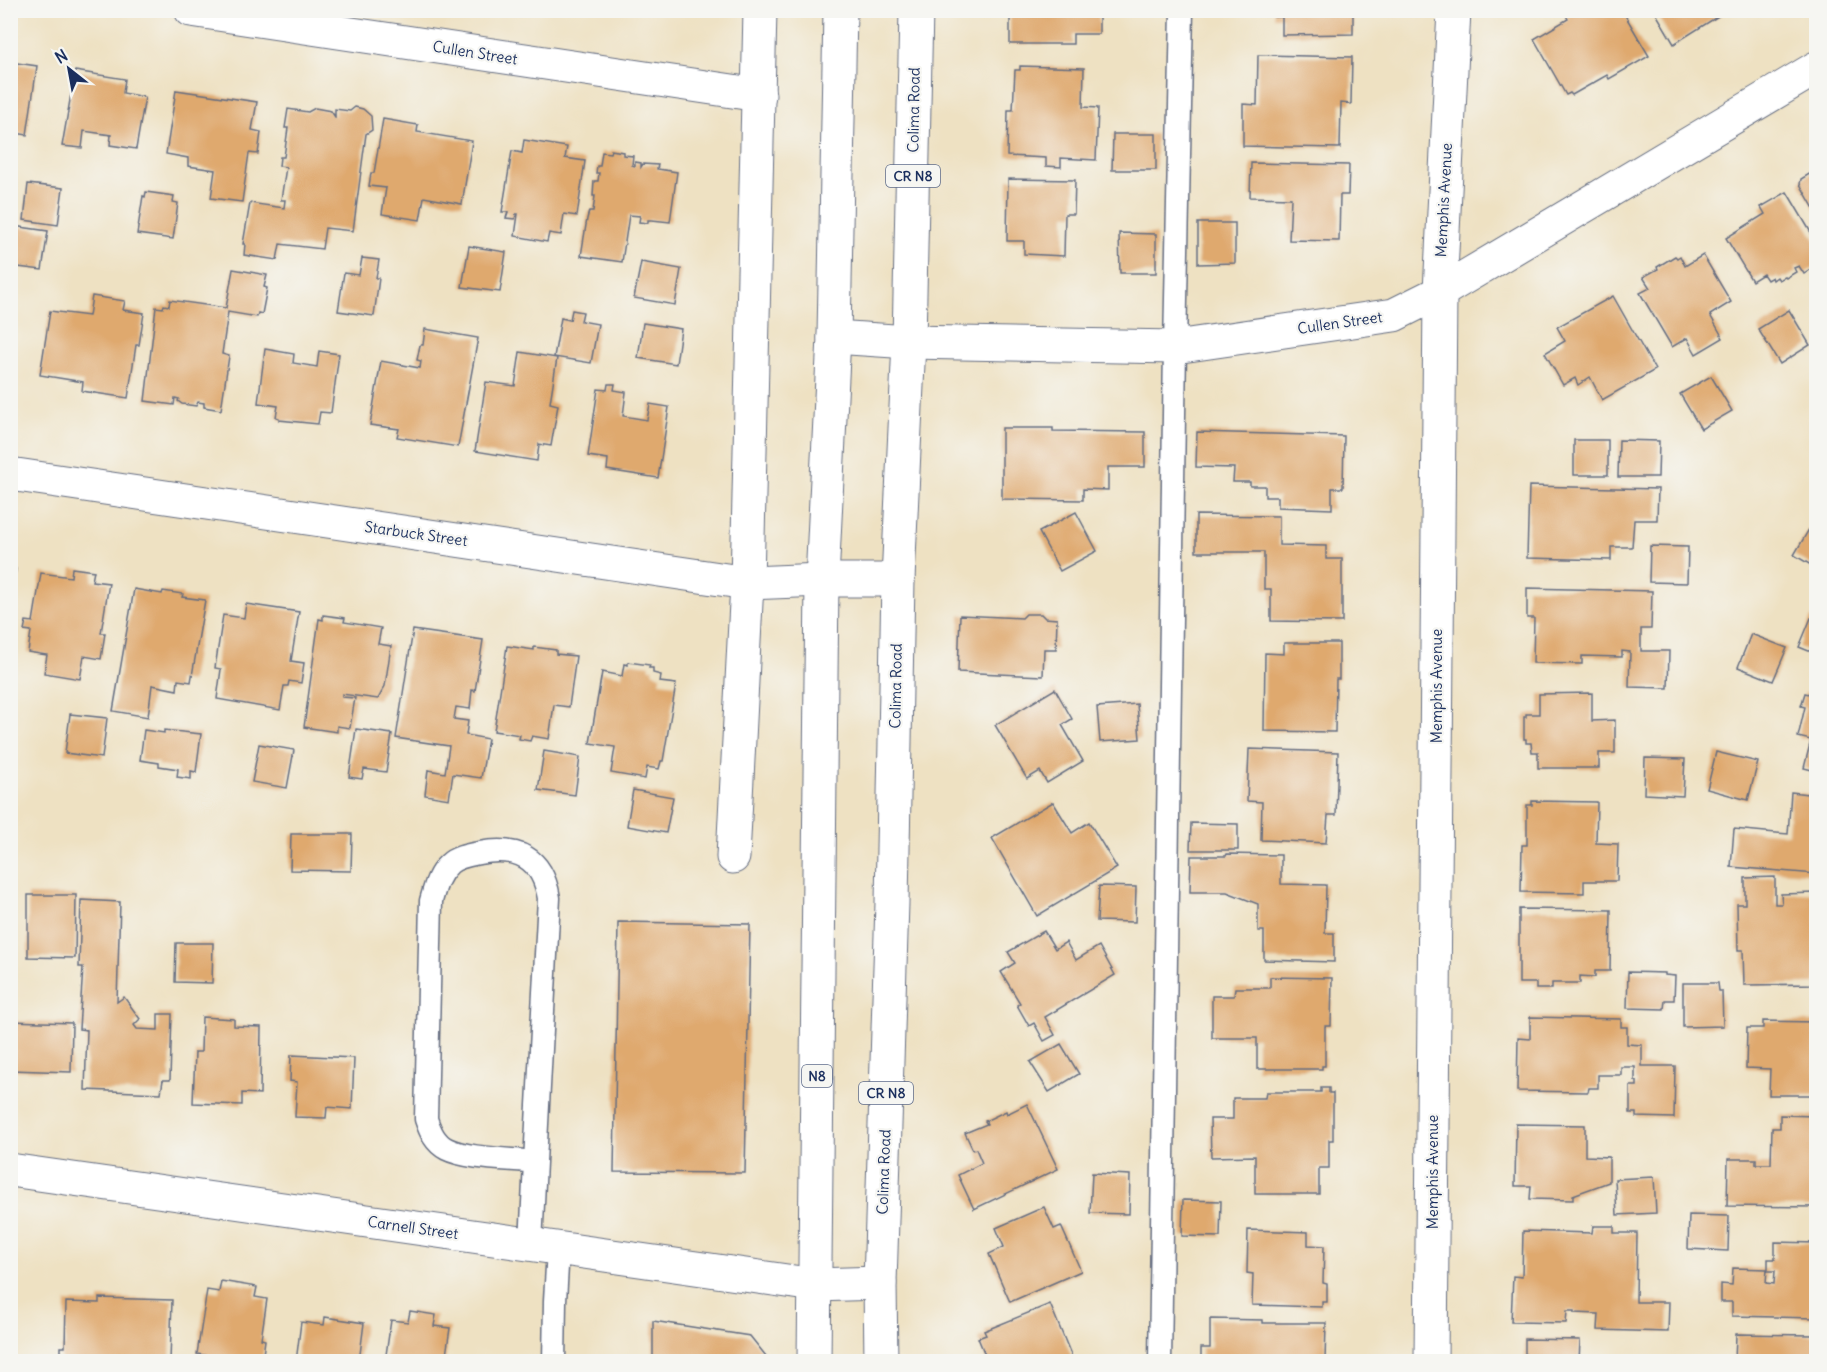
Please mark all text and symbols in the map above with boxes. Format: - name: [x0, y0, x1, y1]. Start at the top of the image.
- street label: Cullen Street: [431, 36, 519, 69]
- north arrow: [39, 39, 99, 99]
- text: N: [51, 45, 71, 68]
- street label: Colima Road: [903, 67, 924, 153]
- street label: Memphis Avenue: [1431, 142, 1456, 258]
- road number: CR N8: [886, 165, 940, 187]
- street label: Cullen Street: [1296, 307, 1384, 338]
- street label: Starbuck Street: [363, 517, 469, 550]
- street label: Memphis Avenue: [1427, 629, 1446, 743]
- street label: Colima Road: [885, 643, 906, 729]
- road number: N8: [802, 1065, 832, 1087]
- road number: CR N8: [859, 1082, 913, 1104]
- street label: Memphis Avenue: [1423, 1115, 1442, 1229]
- street label: Colima Road: [873, 1129, 894, 1215]
- street label: Carnell Street: [366, 1212, 460, 1243]

